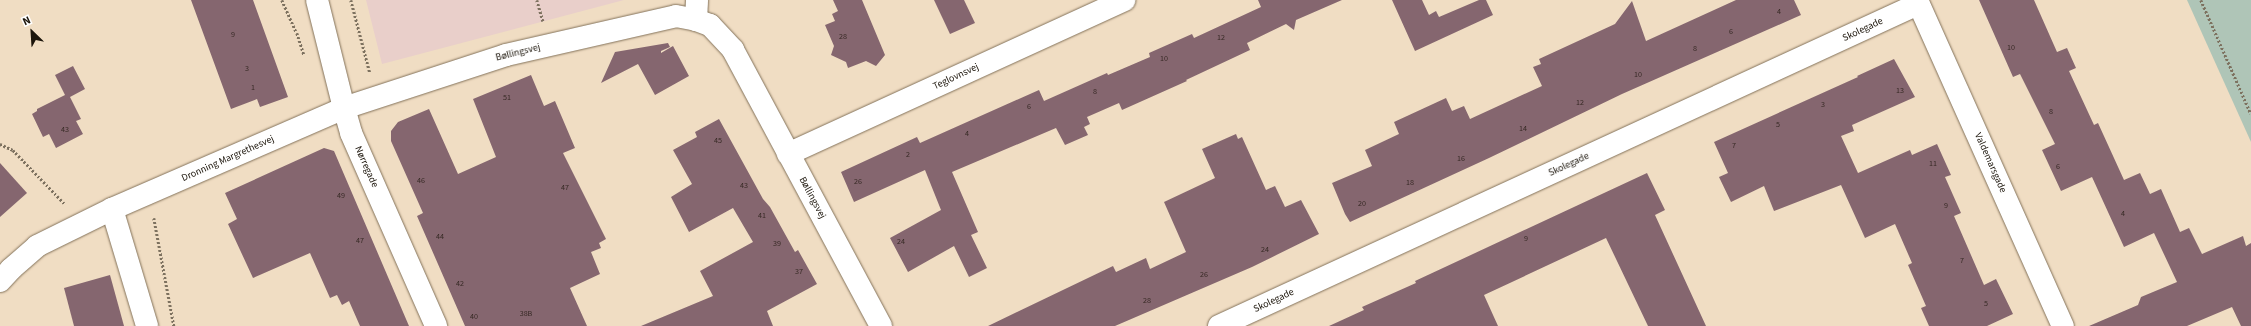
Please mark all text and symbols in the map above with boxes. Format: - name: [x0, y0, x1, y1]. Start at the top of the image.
- house number: 4: [1777, 7, 1781, 17]
- north arrow: [12, 12, 52, 52]
- text: N: [20, 12, 33, 29]
- street label: Skolegade: [1841, 15, 1885, 45]
- house number: 6: [1729, 27, 1733, 37]
- house number: 9: [231, 30, 235, 40]
- house number: 28: [839, 32, 847, 42]
- house number: 12: [1217, 33, 1225, 43]
- street label: Bøllingsvej: [494, 42, 542, 64]
- house number: 10: [2007, 43, 2015, 53]
- house number: 8: [1693, 44, 1697, 54]
- house number: 10: [1160, 54, 1168, 64]
- street label: Teglovnsvej: [931, 61, 981, 93]
- house number: 3: [245, 64, 249, 74]
- house number: 10: [1634, 70, 1642, 80]
- house number: 1: [251, 83, 255, 93]
- house number: 13: [1896, 86, 1904, 96]
- house number: 8: [1093, 87, 1097, 97]
- house number: 51: [503, 93, 511, 103]
- house number: 12: [1576, 98, 1584, 108]
- house number: 3: [1821, 100, 1825, 110]
- house number: 6: [1027, 102, 1031, 112]
- house number: 8: [2049, 107, 2053, 117]
- house number: 5: [1776, 120, 1780, 130]
- house number: 14: [1519, 124, 1527, 134]
- house number: 43: [61, 125, 69, 135]
- house number: 4: [965, 129, 969, 139]
- street label: Valdemarsgade: [1971, 131, 2009, 195]
- street label: Dronning Margrethesvej: [180, 133, 276, 185]
- house number: 45: [714, 136, 722, 146]
- house number: 7: [1732, 141, 1736, 151]
- street label: Nørregade: [352, 144, 380, 190]
- house number: 2: [906, 150, 910, 160]
- street label: Skolegade: [1547, 150, 1591, 180]
- house number: 16: [1457, 154, 1465, 164]
- house number: 11: [1929, 159, 1937, 169]
- house number: 6: [2056, 162, 2060, 172]
- street label: Bøllingsvej: [796, 175, 828, 221]
- house number: 46: [417, 176, 425, 186]
- house number: 26: [854, 177, 862, 187]
- house number: 18: [1406, 178, 1414, 188]
- house number: 43: [740, 181, 748, 191]
- house number: 47: [561, 183, 569, 193]
- house number: 49: [337, 191, 345, 201]
- house number: 20: [1358, 199, 1366, 209]
- house number: 9: [1944, 201, 1948, 211]
- house number: 4: [2121, 209, 2125, 219]
- house number: 41: [758, 211, 766, 221]
- house number: 44: [436, 232, 444, 242]
- house number: 9: [1524, 234, 1528, 244]
- house number: 47: [356, 236, 364, 246]
- house number: 24: [897, 237, 905, 247]
- house number: 39: [773, 239, 781, 249]
- house number: 24: [1261, 245, 1269, 255]
- house number: 7: [1960, 256, 1964, 266]
- house number: 37: [795, 267, 803, 277]
- house number: 26: [1200, 270, 1208, 280]
- house number: 42: [456, 279, 464, 289]
- street label: Skolegade: [1252, 286, 1296, 316]
- house number: 28: [1143, 296, 1151, 306]
- house number: 5: [1984, 299, 1988, 309]
- house number: 38B: [520, 309, 532, 319]
- house number: 40: [470, 312, 478, 322]

